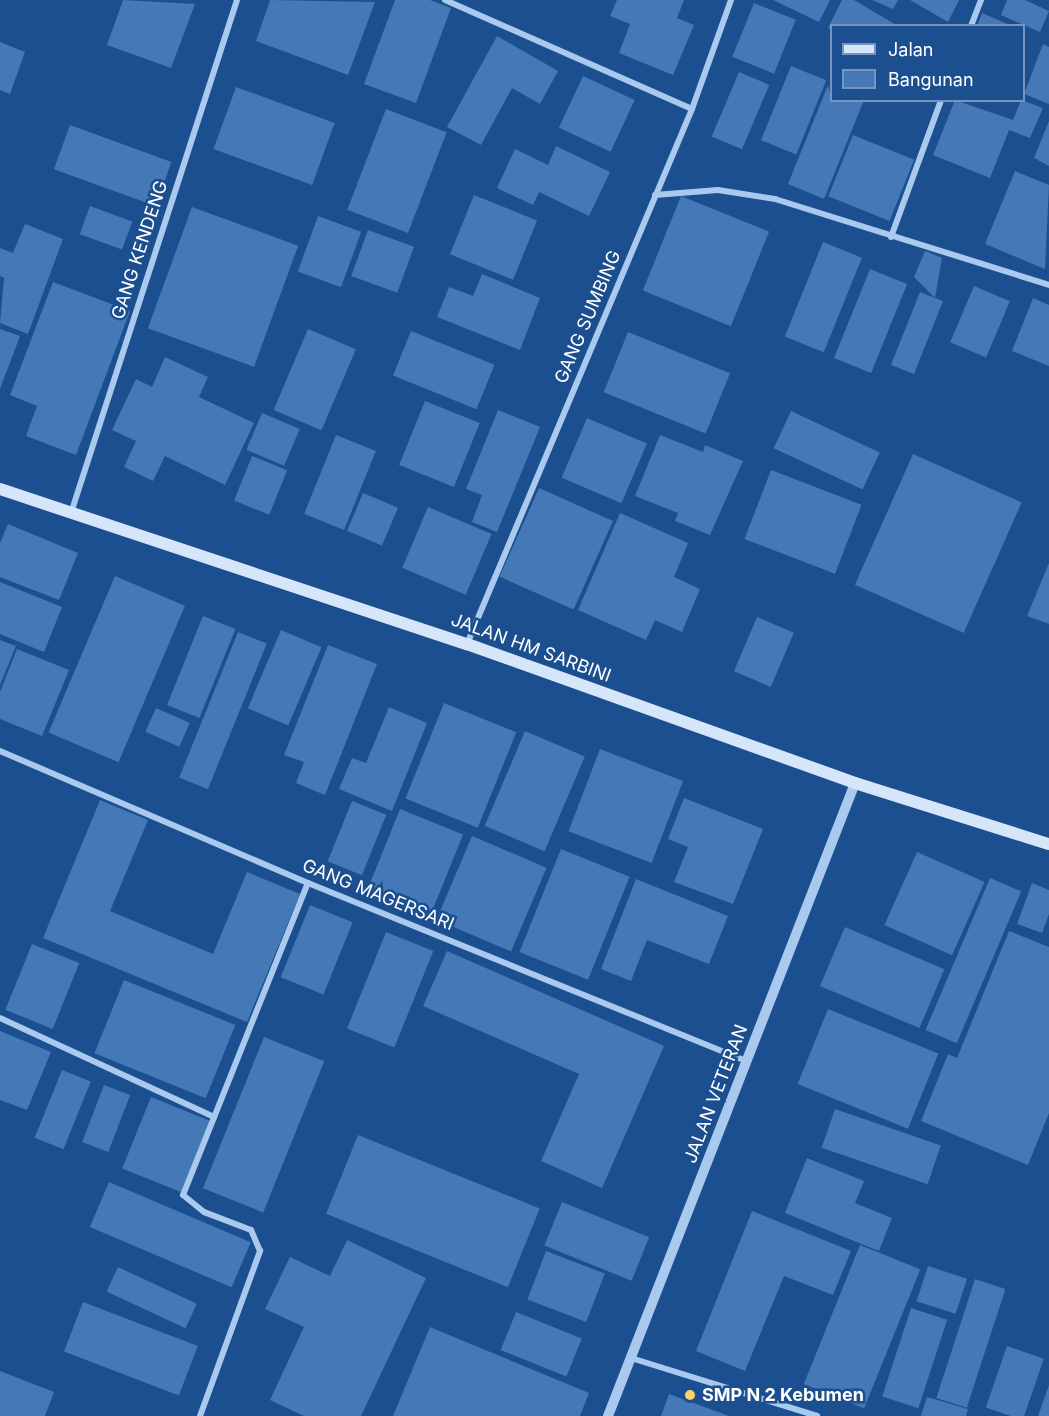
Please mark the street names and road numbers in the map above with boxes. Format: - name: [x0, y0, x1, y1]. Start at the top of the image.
- street label: GANG KENDENG: [107, 178, 173, 322]
- street label: GANG SUMBING: [550, 247, 626, 387]
- street label: JALAN HM SARBINI: [448, 609, 614, 687]
- street label: GANG MAGERSARI: [299, 855, 457, 935]
- street label: JALAN VETERAN: [680, 1022, 752, 1166]

